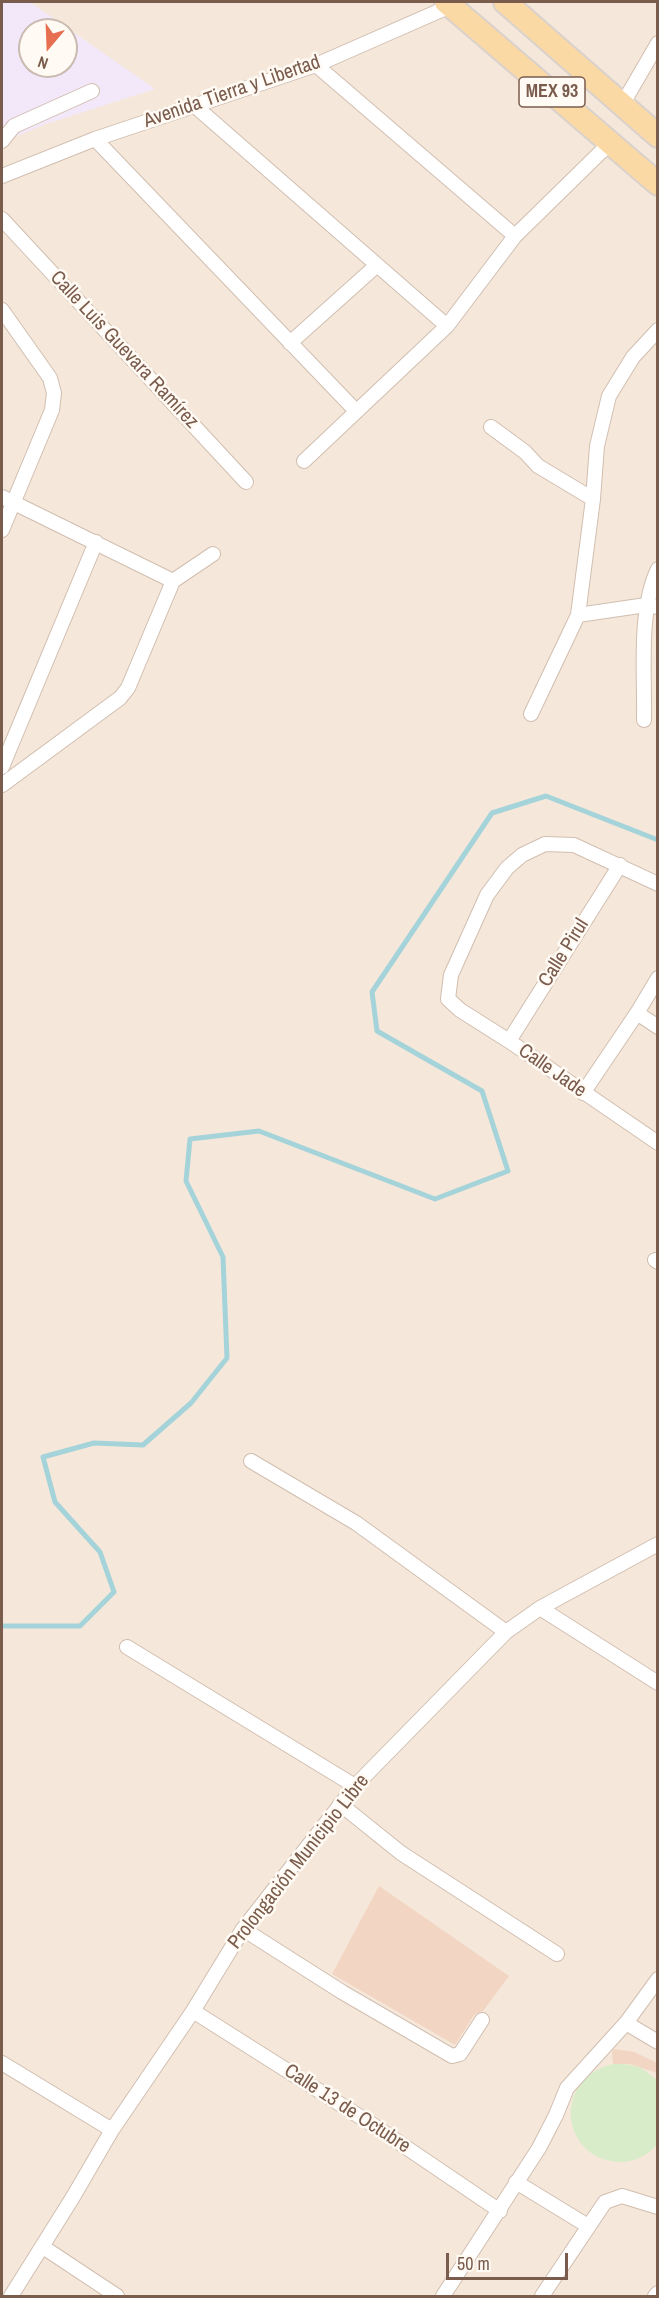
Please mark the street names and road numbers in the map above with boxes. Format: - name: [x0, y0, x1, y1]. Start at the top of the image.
- street label: Avenida Tierra y Libertad: [140, 50, 324, 134]
- road number: MEX 93: [519, 77, 585, 107]
- street label: Calle Luis Guevara Ramírez: [45, 266, 203, 434]
- street label: Calle Pirul: [534, 915, 594, 991]
- street label: Calle Jade: [513, 1039, 591, 1103]
- street label: Prolongación Municipio Libre: [223, 1770, 375, 1954]
- street label: Calle 13 de Octubre: [279, 2059, 415, 2159]

